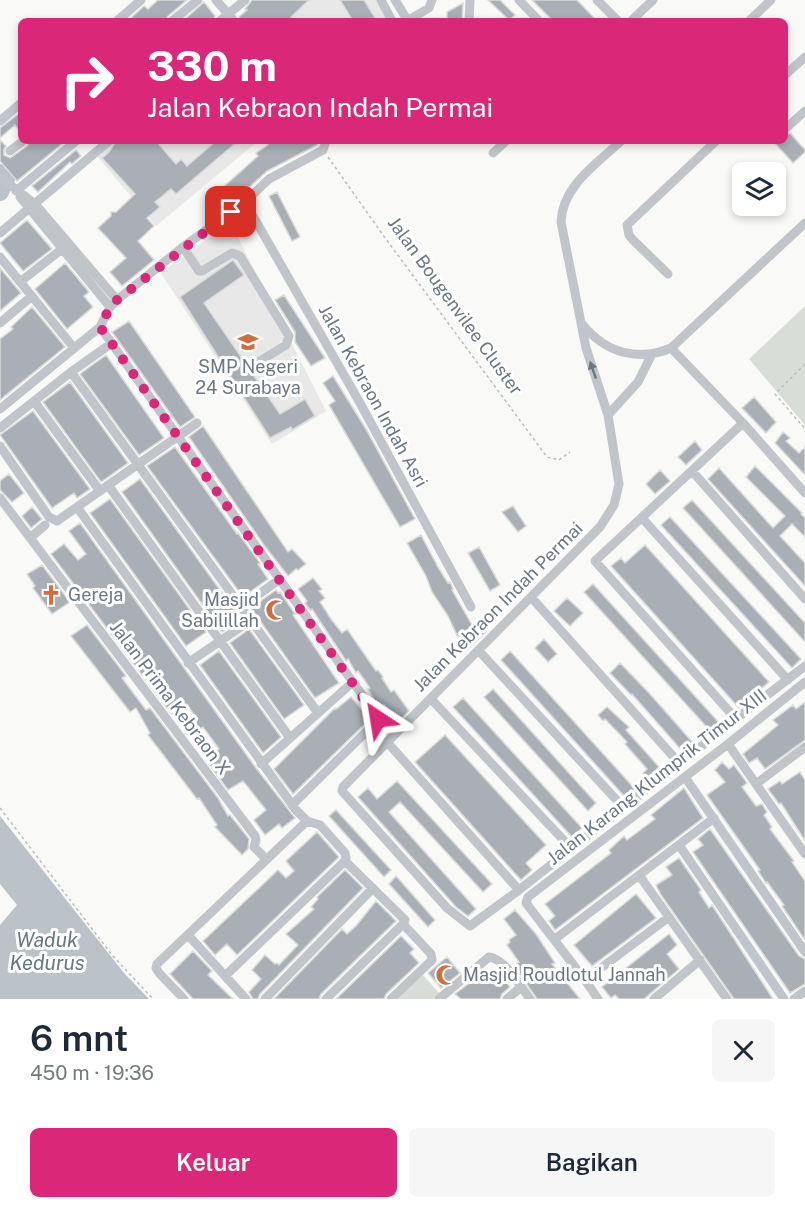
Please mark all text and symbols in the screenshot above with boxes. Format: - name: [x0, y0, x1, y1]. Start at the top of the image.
- text: 330 m: [147, 41, 277, 90]
- icon: right: [48, 42, 126, 120]
- text: Jalan Kebraon Indah Permai: [147, 91, 493, 123]
- map controls: [732, 162, 786, 216]
- button: layers: [732, 162, 786, 216]
- pin: [205, 186, 256, 237]
- icon: arrive: [214, 195, 247, 228]
- street label: Jalan Bougenvilee Cluster: [384, 213, 527, 399]
- street label: Jalan Kebraon Indah Asri: [314, 301, 432, 491]
- school or university icon: SMP Negeri 24 Surabaya: [236, 330, 260, 354]
- place label: SMP Negeri 24 Surabaya: [195, 356, 301, 398]
- one-way arrow: [587, 360, 597, 378]
- street label: Jalan Kebraon Indah Permai: [409, 518, 587, 696]
- church icon: Gereja: [39, 583, 63, 607]
- place label: Gereja: [68, 584, 123, 605]
- place label: Masjid Sabilillah: [181, 589, 259, 631]
- mosque icon: Masjid Sabilillah: [264, 598, 288, 622]
- street label: Jalan Prima Kebraon X: [106, 617, 235, 779]
- street label: Jalan Karang Klumprik Timur XIII: [543, 684, 771, 869]
- position arrow: [346, 687, 410, 751]
- water label: Waduk Kedurus: [10, 928, 85, 975]
- mosque icon: Masjid Roudlotul Jannah: [434, 963, 458, 987]
- place label: Masjid Roudlotul Jannah: [463, 964, 666, 985]
- text: 6 mnt: [30, 1017, 128, 1059]
- button: close: [712, 1019, 775, 1082]
- text: 450 m · 19:36: [30, 1061, 154, 1085]
- button: Keluar: [30, 1128, 397, 1197]
- button: Bagikan: [409, 1128, 775, 1197]

